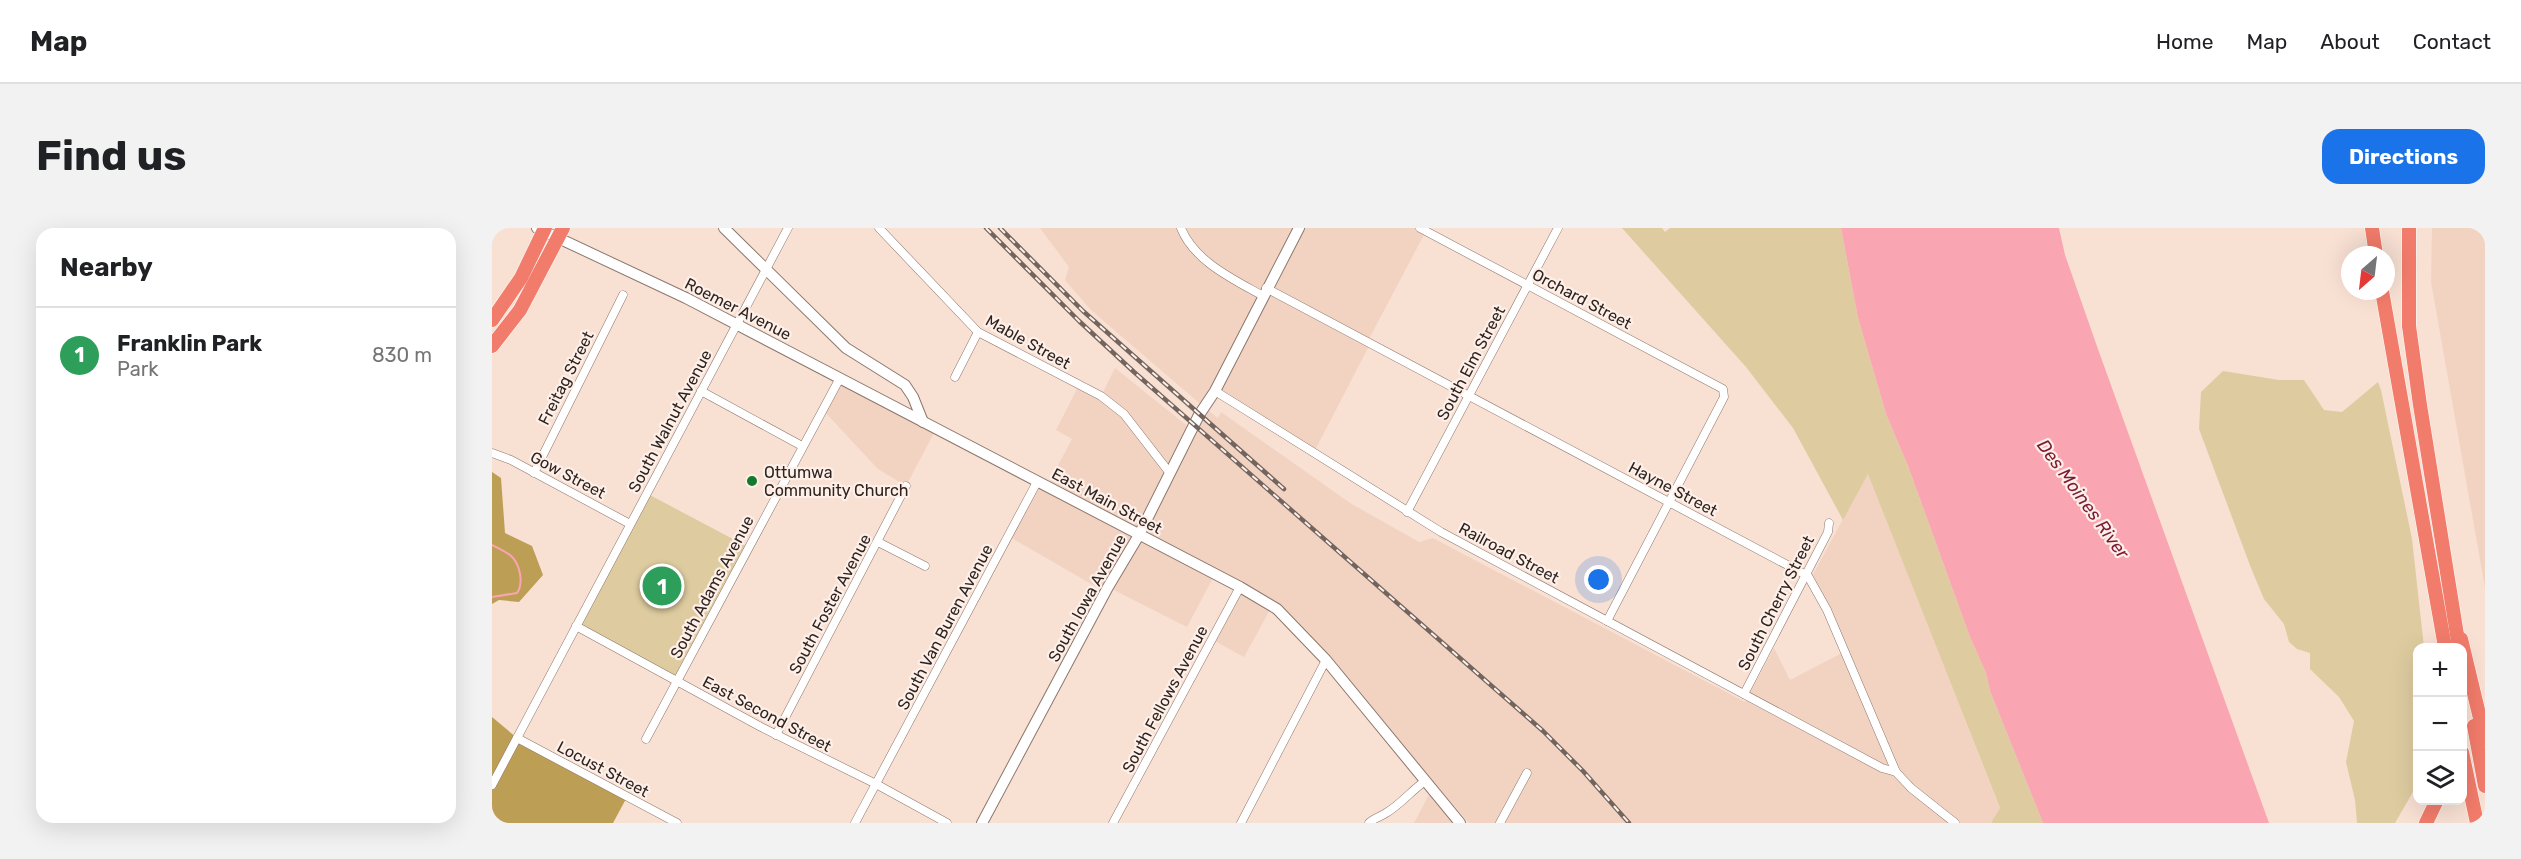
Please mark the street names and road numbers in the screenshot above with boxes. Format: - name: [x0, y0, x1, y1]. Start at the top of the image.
- street label: Orchard Street: [1529, 265, 1635, 333]
- street label: Roemer Avenue: [682, 274, 794, 344]
- street label: South Elm Street: [1433, 303, 1509, 423]
- street label: Mable Street: [982, 311, 1074, 373]
- street label: Freitag Street: [534, 328, 598, 428]
- street label: South Walnut Avenue: [624, 346, 716, 496]
- street label: Gow Street: [527, 447, 609, 503]
- street label: Hayne Street: [1625, 458, 1721, 520]
- street label: East Main Street: [1049, 464, 1165, 538]
- street label: South Adams Avenue: [666, 512, 758, 662]
- street label: Railroad Street: [1456, 519, 1562, 587]
- street label: South Foster Avenue: [785, 531, 875, 677]
- street label: South Iowa Avenue: [1044, 531, 1130, 665]
- street label: South Cherry Street: [1734, 532, 1818, 674]
- street label: South Van Buren Avenue: [893, 541, 997, 713]
- street label: South Fellows Avenue: [1118, 622, 1212, 776]
- street label: East Second Street: [699, 672, 835, 756]
- street label: Locust Street: [554, 737, 652, 801]

